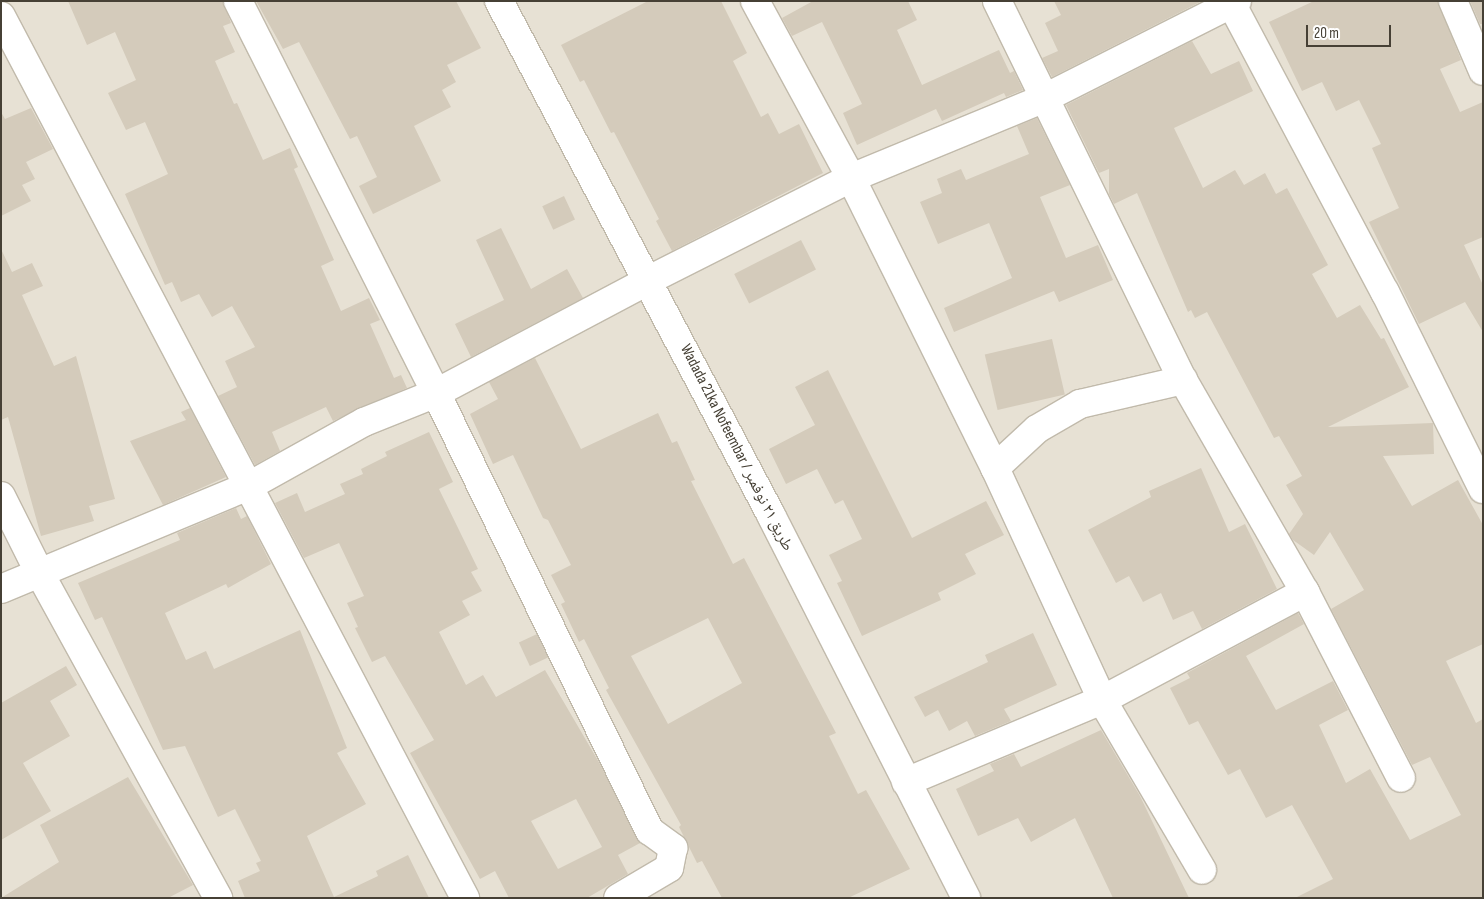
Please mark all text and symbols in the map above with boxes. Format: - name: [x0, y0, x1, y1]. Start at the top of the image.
- scale bar: [1309, 15, 1394, 47]
- text: 20 m: [1314, 24, 1339, 43]
- street label: Wadada 21ka Nofeembar / طريق ٢١ نوفمبر: [675, 341, 797, 555]

